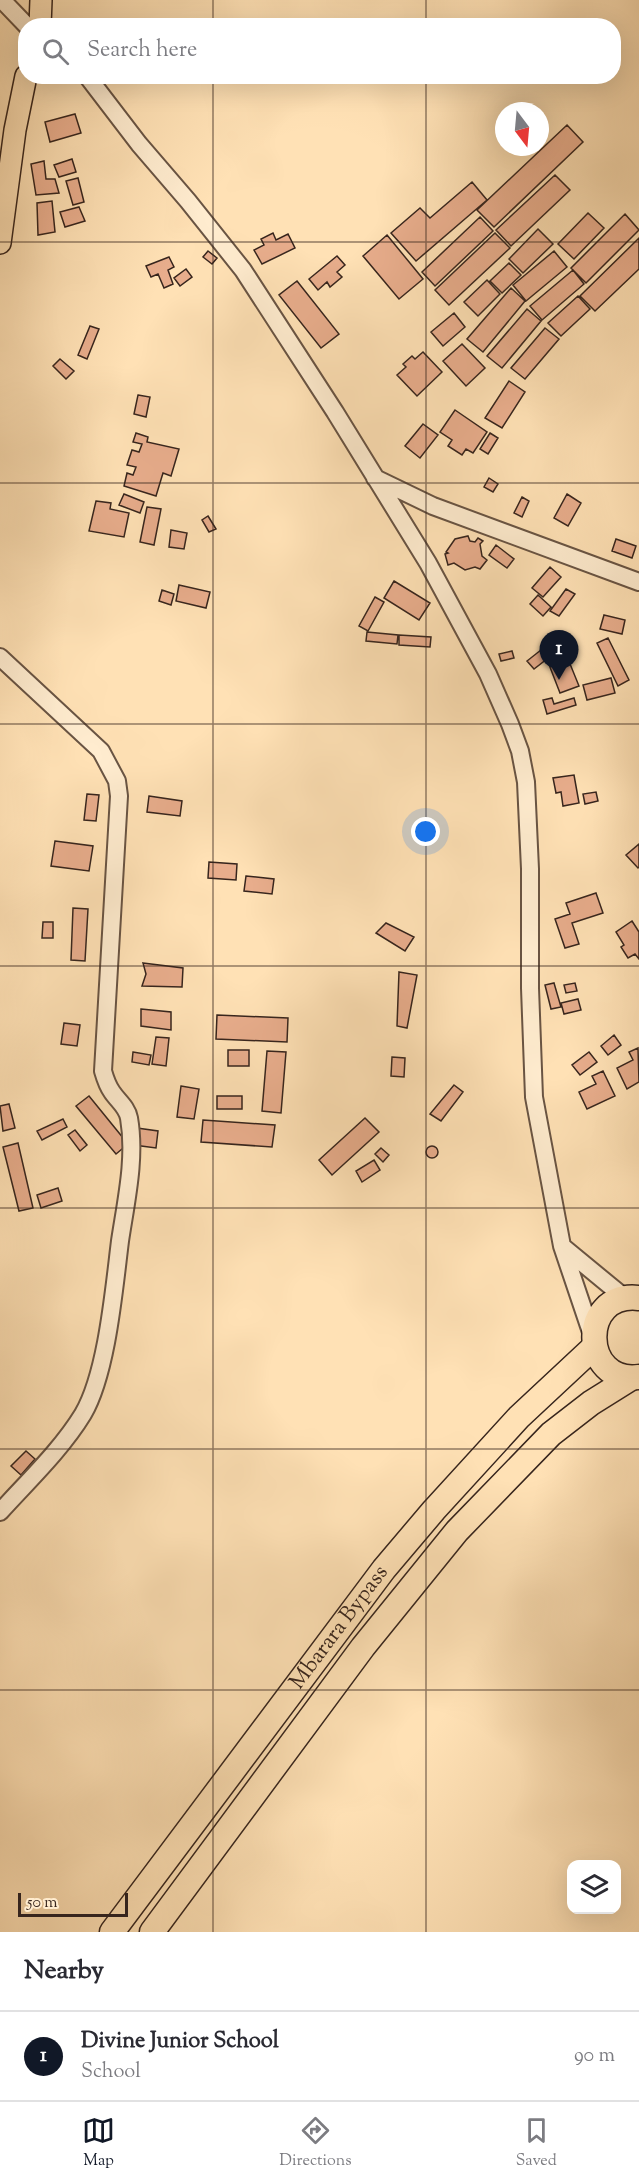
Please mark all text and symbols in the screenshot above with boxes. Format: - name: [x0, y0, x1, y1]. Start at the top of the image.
- search box: [18, 18, 621, 84]
- icon: search: [39, 35, 72, 68]
- text: Search here: [87, 35, 197, 67]
- north arrow: [495, 102, 549, 156]
- pin: 1: [540, 630, 578, 680]
- your location: [411, 817, 440, 846]
- street label: Mbarara Bypass: [283, 1559, 397, 1697]
- map controls: [567, 1860, 621, 1914]
- button: layers: [567, 1860, 621, 1914]
- scale bar: [18, 1890, 128, 1918]
- text: 50 m: [27, 1892, 58, 1915]
- text: Nearby: [24, 1953, 104, 1990]
- text: Divine Junior School: [81, 2026, 279, 2058]
- text: 1: [40, 2042, 47, 2071]
- text: 90 m: [574, 2042, 615, 2071]
- text: School: [81, 2058, 141, 2087]
- tab: Map: [82, 2114, 115, 2173]
- tab: Directions: [279, 2114, 352, 2173]
- tab: Saved: [516, 2114, 557, 2173]

